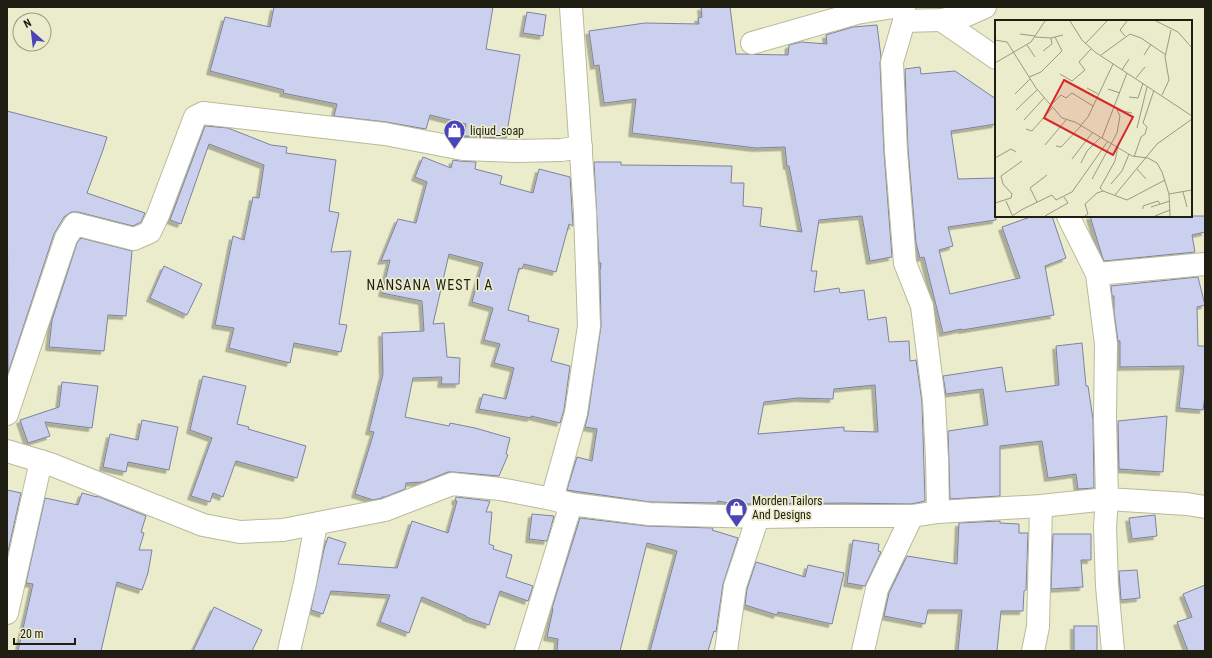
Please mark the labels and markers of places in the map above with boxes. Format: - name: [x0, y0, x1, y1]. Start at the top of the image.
- shop icon: liqiud_soap: [442, 118, 468, 151]
- place label: liqiud_soap: [470, 124, 524, 138]
- place label: Morden Tailors And Designs: [752, 494, 823, 522]
- shop icon: Morden Tailors And Designs: [724, 495, 750, 528]

